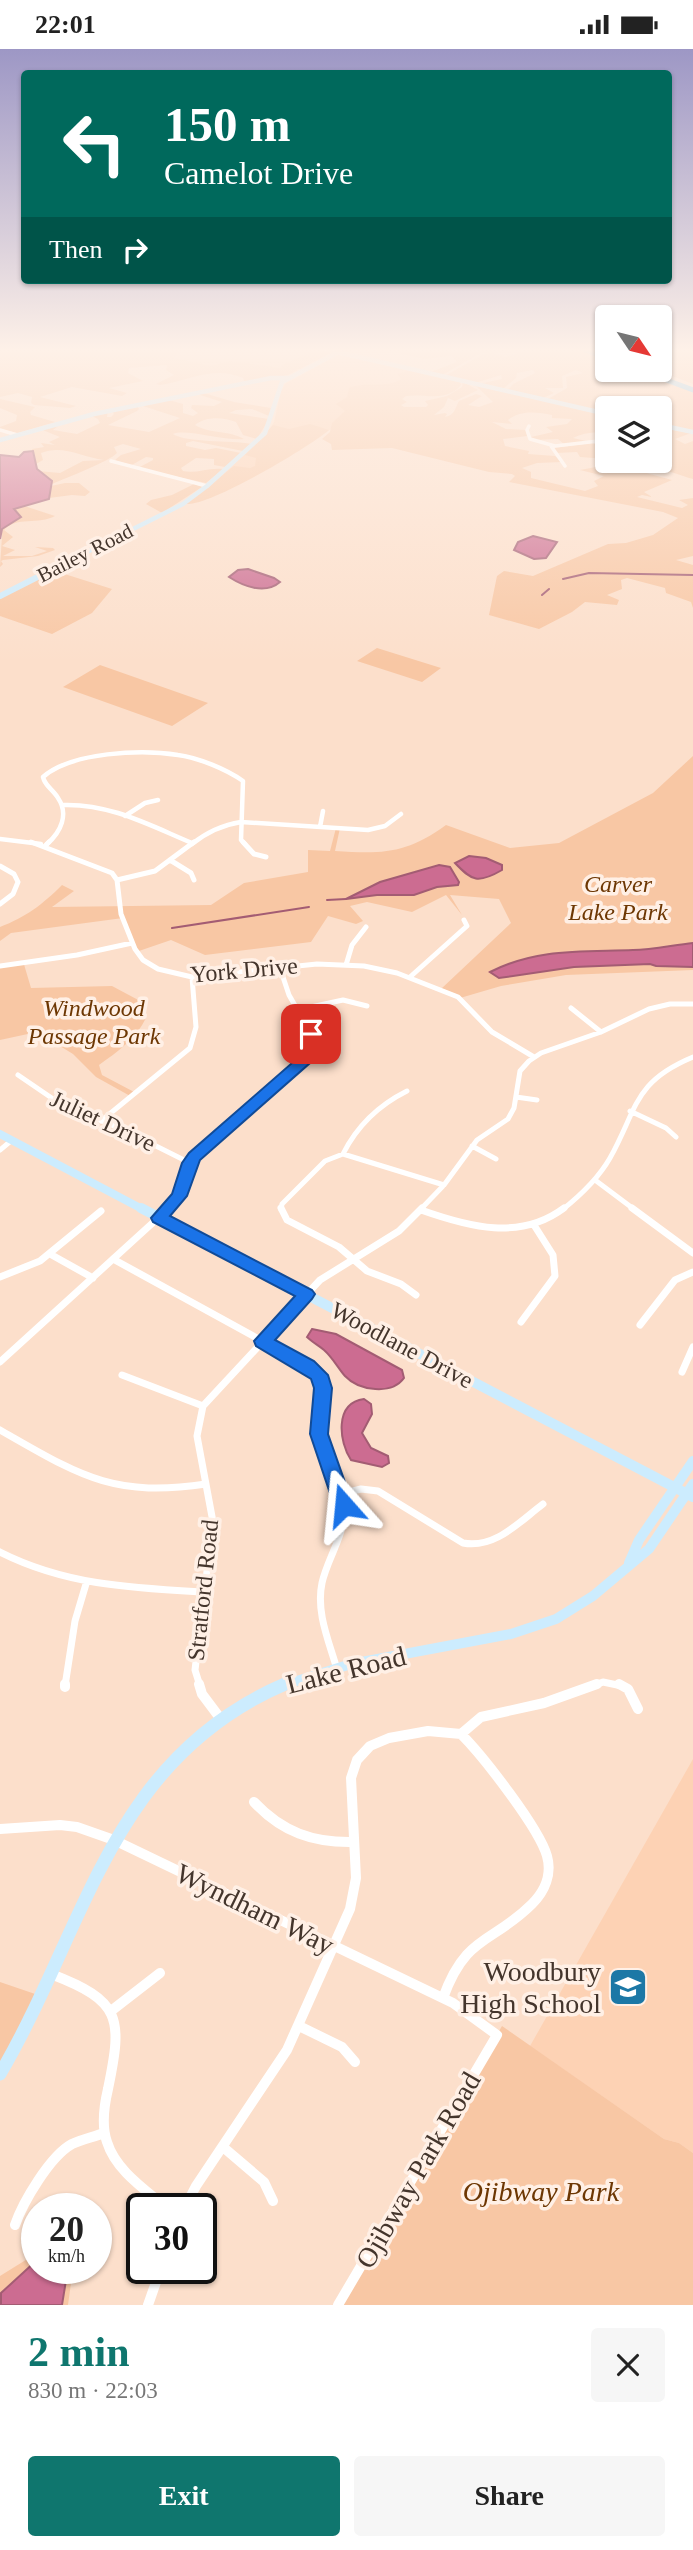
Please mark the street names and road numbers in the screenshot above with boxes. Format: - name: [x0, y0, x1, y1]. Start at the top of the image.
- street label: Bailey Road: [33, 518, 137, 587]
- street label: York Drive: [189, 952, 299, 988]
- street label: Juliet Drive: [46, 1085, 160, 1157]
- street label: Woodlane Drive: [326, 1297, 478, 1393]
- street label: Stratford Road: [183, 1518, 223, 1662]
- street label: Lake Road: [283, 1640, 409, 1700]
- street label: Wyndham Way: [171, 1857, 339, 1961]
- street label: Ojibway Park Road: [349, 2067, 487, 2273]

